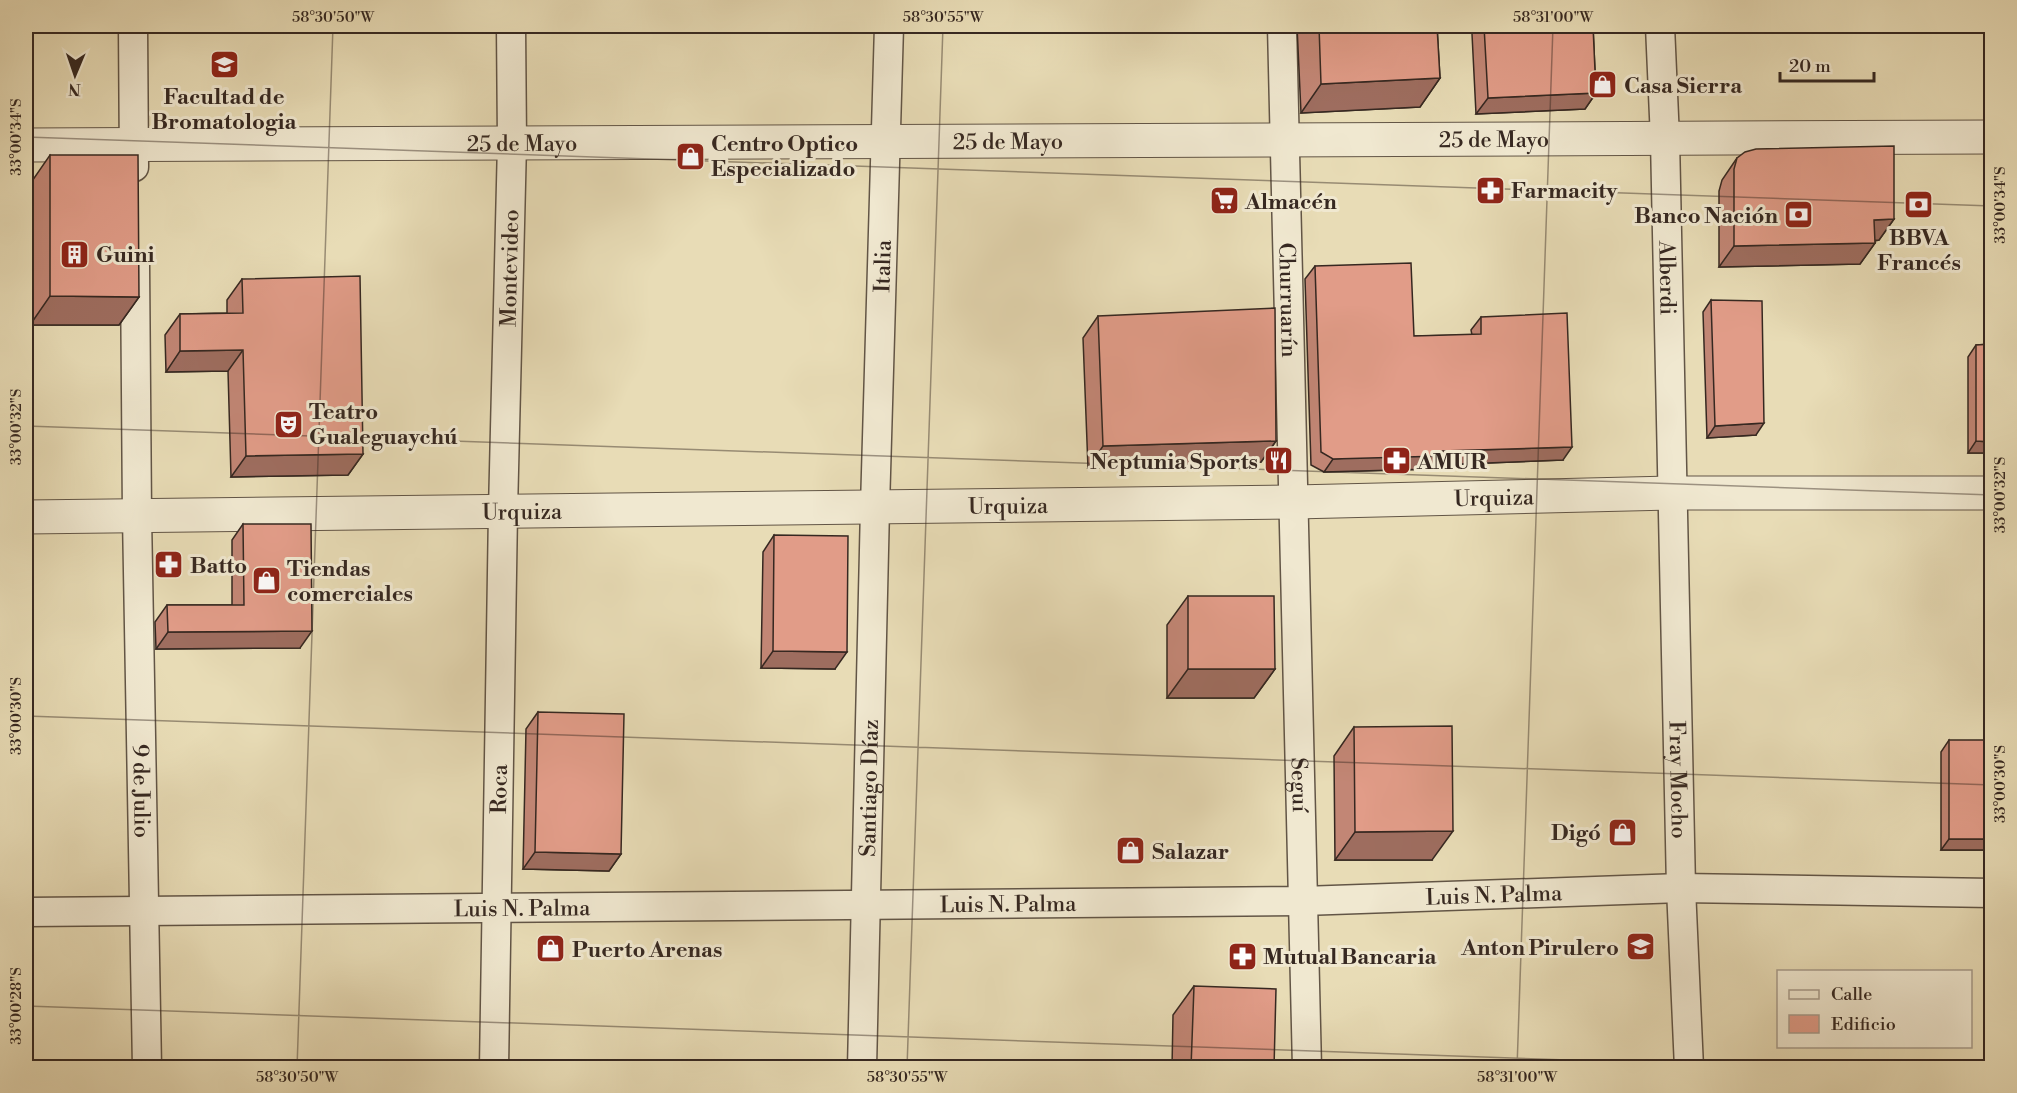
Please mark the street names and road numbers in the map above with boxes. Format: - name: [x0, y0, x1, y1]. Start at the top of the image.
- street label: 25 de Mayo: [1439, 127, 1549, 154]
- street label: 25 de Mayo: [953, 129, 1063, 156]
- street label: 25 de Mayo: [467, 131, 577, 158]
- street label: Montevideo: [496, 209, 525, 327]
- street label: Italia: [869, 239, 898, 293]
- street label: Alberdi: [1652, 239, 1681, 315]
- street label: Churruarín: [1272, 242, 1302, 358]
- street label: Urquiza: [1453, 484, 1535, 513]
- street label: Urquiza: [968, 493, 1049, 521]
- street label: Urquiza: [482, 499, 563, 527]
- street label: Santiago Díaz: [855, 719, 885, 857]
- street label: Fray Mocho: [1662, 720, 1692, 839]
- street label: 9 de Julio: [126, 744, 155, 838]
- street label: Seguí: [1285, 757, 1313, 813]
- street label: Roca: [486, 763, 514, 814]
- street label: Luis N. Palma: [1425, 880, 1563, 912]
- street label: Luis N. Palma: [940, 891, 1077, 919]
- street label: Luis N. Palma: [454, 895, 591, 923]

